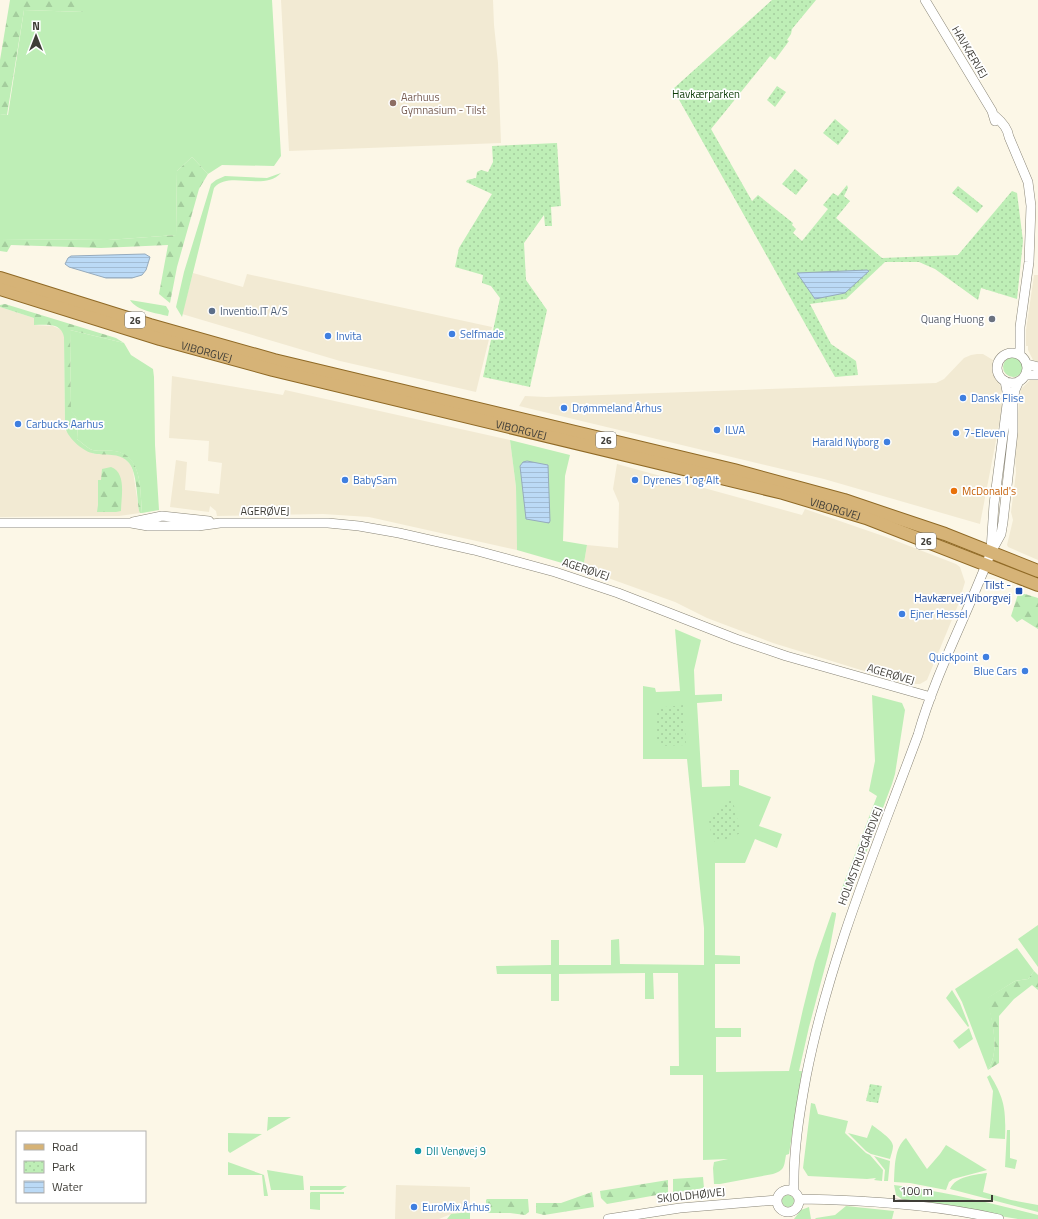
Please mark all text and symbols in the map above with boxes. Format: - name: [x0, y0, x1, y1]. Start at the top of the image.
- north arrow: [16, 16, 56, 56]
- text: N: [32, 18, 40, 34]
- street label: HAVKÆRVEJ: [948, 23, 992, 81]
- park label: Havkærparken: [672, 86, 740, 102]
- place label: Aarhuus Gymnasium - Tilst: [401, 89, 486, 118]
- marker: Aarhuus Gymnasium - Tilst: [388, 98, 398, 108]
- place label: Inventio.IT A/S: [220, 303, 288, 319]
- marker: Inventio.IT A/S: [207, 306, 217, 316]
- place label: Quang Huong: [921, 311, 984, 327]
- road number: 26: [125, 312, 145, 328]
- marker: Quang Huong: [987, 314, 997, 324]
- place label: Selfmade: [460, 326, 504, 342]
- place label: Invita: [336, 328, 362, 344]
- marker: Selfmade: [447, 329, 457, 339]
- marker: Invita: [323, 331, 333, 341]
- street label: VIBORGVEJ: [179, 337, 234, 366]
- place label: Dansk Flise: [971, 390, 1024, 406]
- marker: Dansk Flise: [958, 393, 968, 403]
- place label: Drømmeland Århus: [572, 400, 662, 416]
- marker: Drømmeland Århus: [559, 403, 569, 413]
- place label: Carbucks Aarhus: [26, 416, 103, 432]
- street label: VIBORGVEJ: [494, 416, 548, 444]
- marker: Carbucks Aarhus: [13, 419, 23, 429]
- place label: ILVA: [725, 422, 745, 438]
- marker: ILVA: [712, 425, 722, 435]
- place label: 7-Eleven: [964, 425, 1006, 441]
- marker: 7-Eleven: [951, 428, 961, 438]
- road number: 26: [596, 432, 616, 448]
- place label: Harald Nyborg: [812, 434, 879, 450]
- marker: Harald Nyborg: [882, 437, 892, 447]
- place label: BabySam: [353, 472, 397, 488]
- place label: Dyrenes 1 og Alt: [643, 472, 719, 488]
- marker: BabySam: [340, 475, 350, 485]
- marker: Dyrenes 1 og Alt: [630, 475, 640, 485]
- place label: McDonald's: [962, 483, 1016, 499]
- marker: McDonald's: [949, 486, 959, 496]
- street label: VIBORGVEJ: [808, 494, 863, 524]
- street label: AGERØVEJ: [241, 503, 289, 519]
- road number: 26: [916, 533, 936, 549]
- street label: AGERØVEJ: [560, 554, 612, 584]
- place label: Tilst - Havkærvej/Viborgvej: [914, 577, 1011, 606]
- marker: Tilst - Havkærvej/Viborgvej: [1014, 586, 1024, 596]
- place label: Ejner Hessel: [910, 606, 967, 622]
- marker: Ejner Hessel: [897, 609, 907, 619]
- place label: Quickpoint: [929, 649, 978, 665]
- marker: Quickpoint: [981, 652, 991, 662]
- street label: AGERØVEJ: [865, 660, 917, 688]
- place label: Blue Cars: [973, 663, 1017, 679]
- marker: Blue Cars: [1020, 666, 1030, 676]
- street label: HOLMSTRUPGÅRDVEJ: [834, 805, 886, 907]
- legend: [16, 1131, 146, 1203]
- text: Road: [52, 1137, 78, 1156]
- place label: DII Venøvej 9: [426, 1143, 486, 1159]
- marker: DII Venøvej 9: [413, 1146, 423, 1156]
- text: Park: [52, 1157, 75, 1176]
- text: Water: [52, 1177, 83, 1196]
- scale bar: [894, 1177, 992, 1203]
- text: 100 m: [900, 1181, 933, 1200]
- street label: SKJOLDHØJVEJ: [656, 1183, 726, 1207]
- place label: EuroMix Århus: [422, 1199, 490, 1215]
- marker: EuroMix Århus: [409, 1202, 419, 1212]

